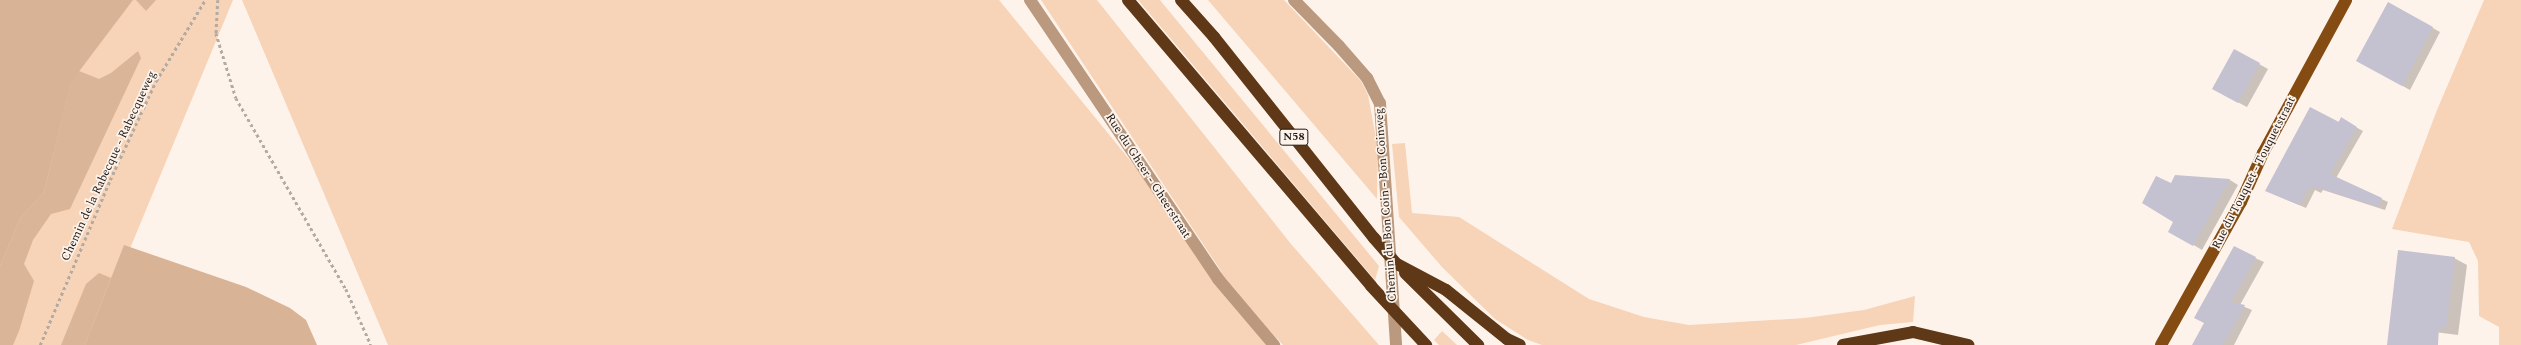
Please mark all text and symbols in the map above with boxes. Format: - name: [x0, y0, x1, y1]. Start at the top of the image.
- street label: Chemin de la Rabecque - Rabecqueweg: [58, 69, 160, 263]
- street label: Rue du Touquet - Touquetstraat: [2209, 94, 2299, 252]
- street label: Chemin du Bon Coin - Bon Coinweg: [1372, 107, 1400, 303]
- street label: Rue du Gheer - Gheerstraat: [1102, 111, 1194, 241]
- road number: N58: [1279, 128, 1309, 146]

